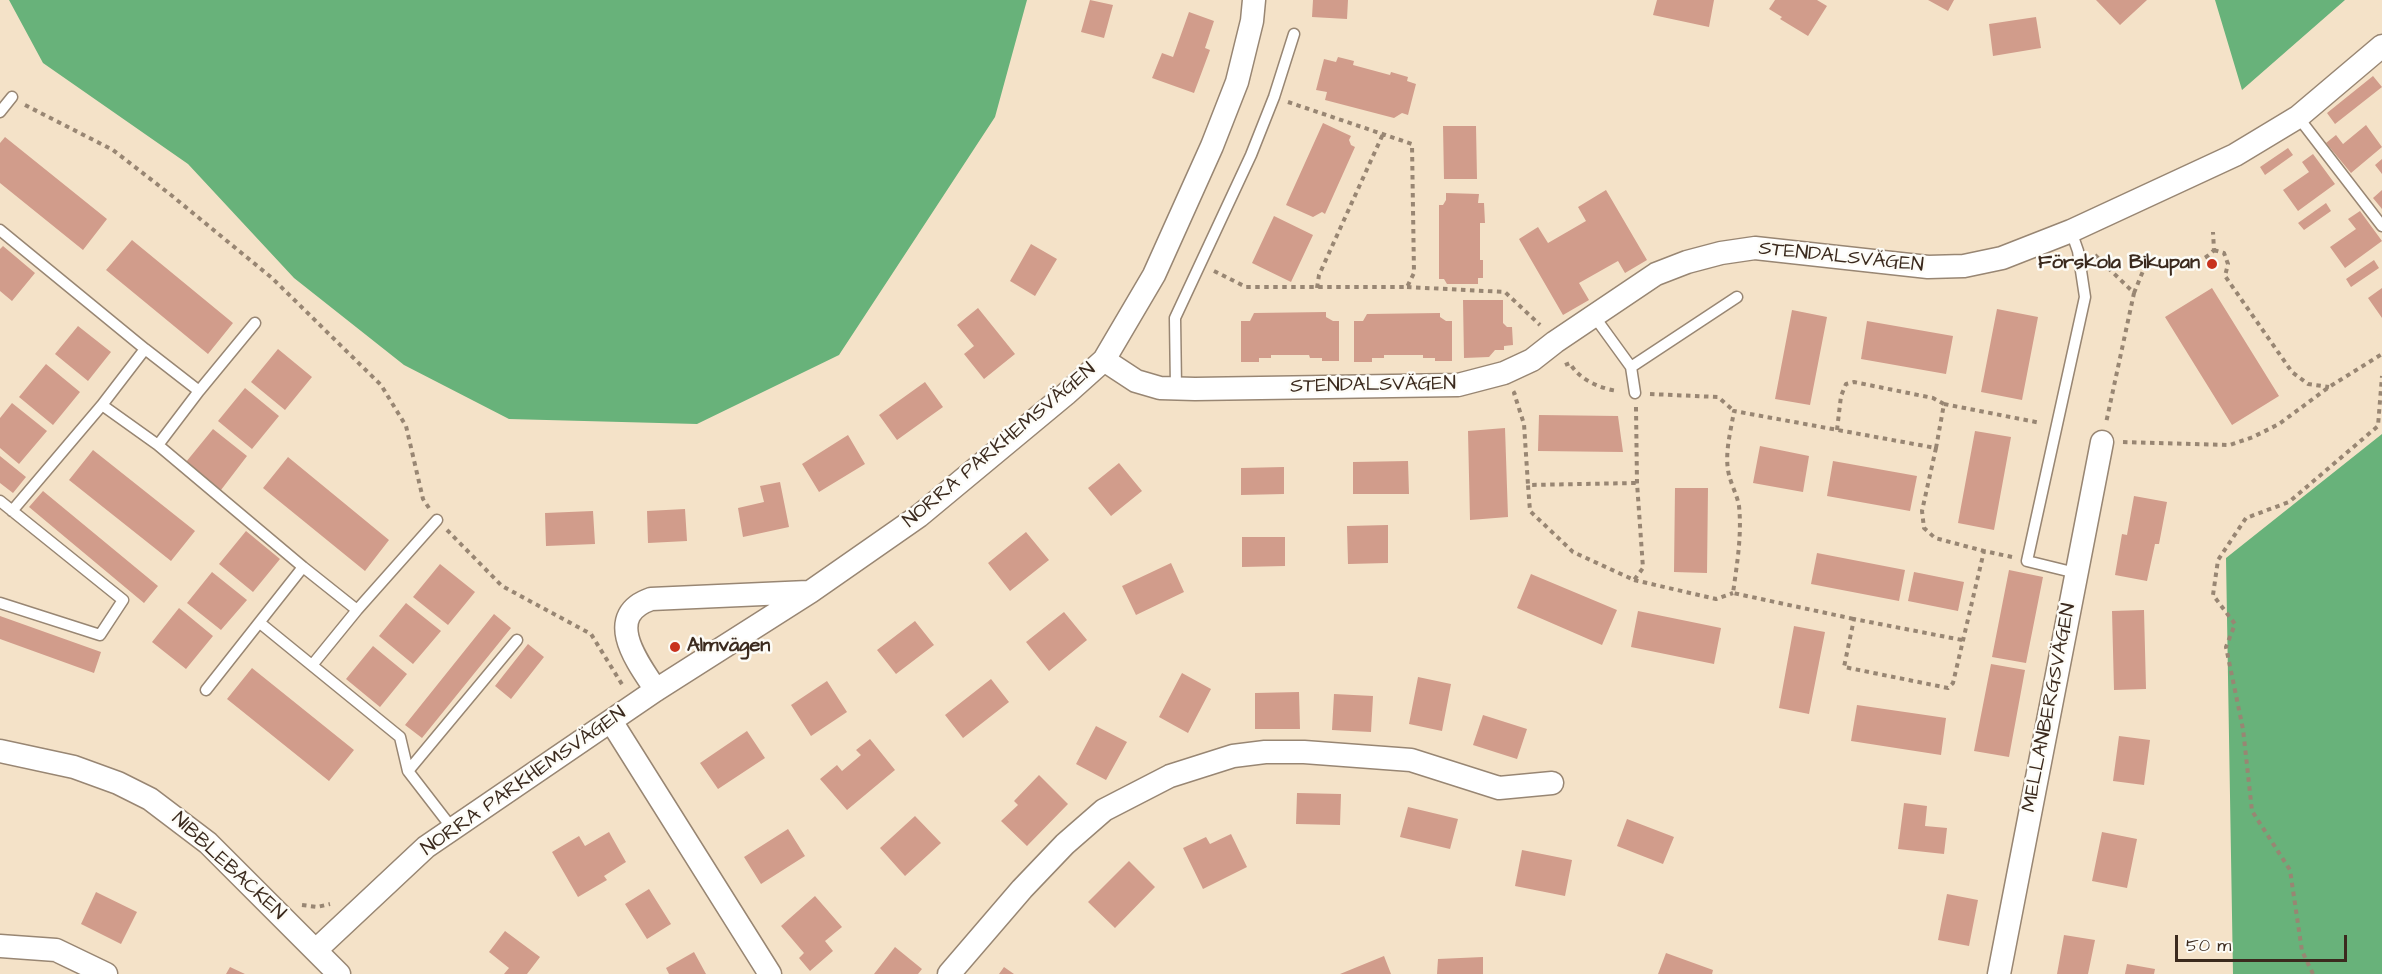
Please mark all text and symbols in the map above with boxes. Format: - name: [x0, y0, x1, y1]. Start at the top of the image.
- street label: STENDALSVÄGEN: [1757, 237, 1925, 279]
- place label: Förskola Bikupan: [2038, 252, 2200, 276]
- marker: Förskola Bikupan: [2205, 257, 2219, 271]
- street label: NORRA PARKHEMSVÄGEN: [899, 358, 1101, 534]
- street label: STENDALSVÄGEN: [1290, 373, 1456, 399]
- street label: MELLANBERGSVÄGEN: [2018, 602, 2082, 814]
- place label: Almvägen: [687, 635, 770, 659]
- marker: Almvägen: [668, 640, 682, 654]
- street label: NORRA PARKHEMSVÄGEN: [417, 702, 631, 862]
- street label: NIBBLEBACKEN: [166, 808, 290, 926]
- scale bar: [2178, 923, 2350, 961]
- text: 50 m: [2186, 933, 2231, 958]

